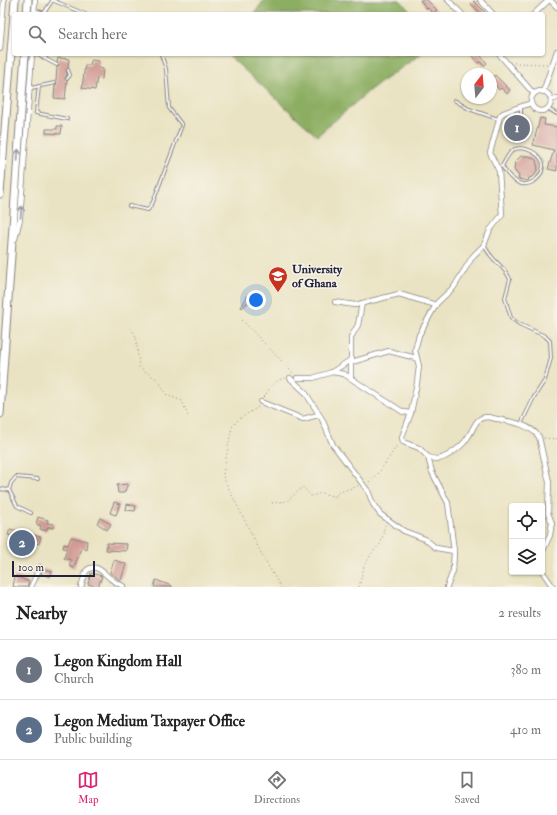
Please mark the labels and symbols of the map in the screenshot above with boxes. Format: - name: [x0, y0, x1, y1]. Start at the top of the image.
- north arrow: [461, 68, 497, 104]
- pin: 1: [504, 113, 530, 143]
- one-way arrow: [14, 149, 21, 162]
- one-way arrow: [17, 206, 24, 219]
- place label: University of Ghana: [292, 262, 343, 291]
- school or university icon: University of Ghana: [267, 265, 289, 293]
- your location: [246, 290, 266, 310]
- pin: 2: [9, 528, 35, 558]
- scale bar: [12, 559, 95, 578]

